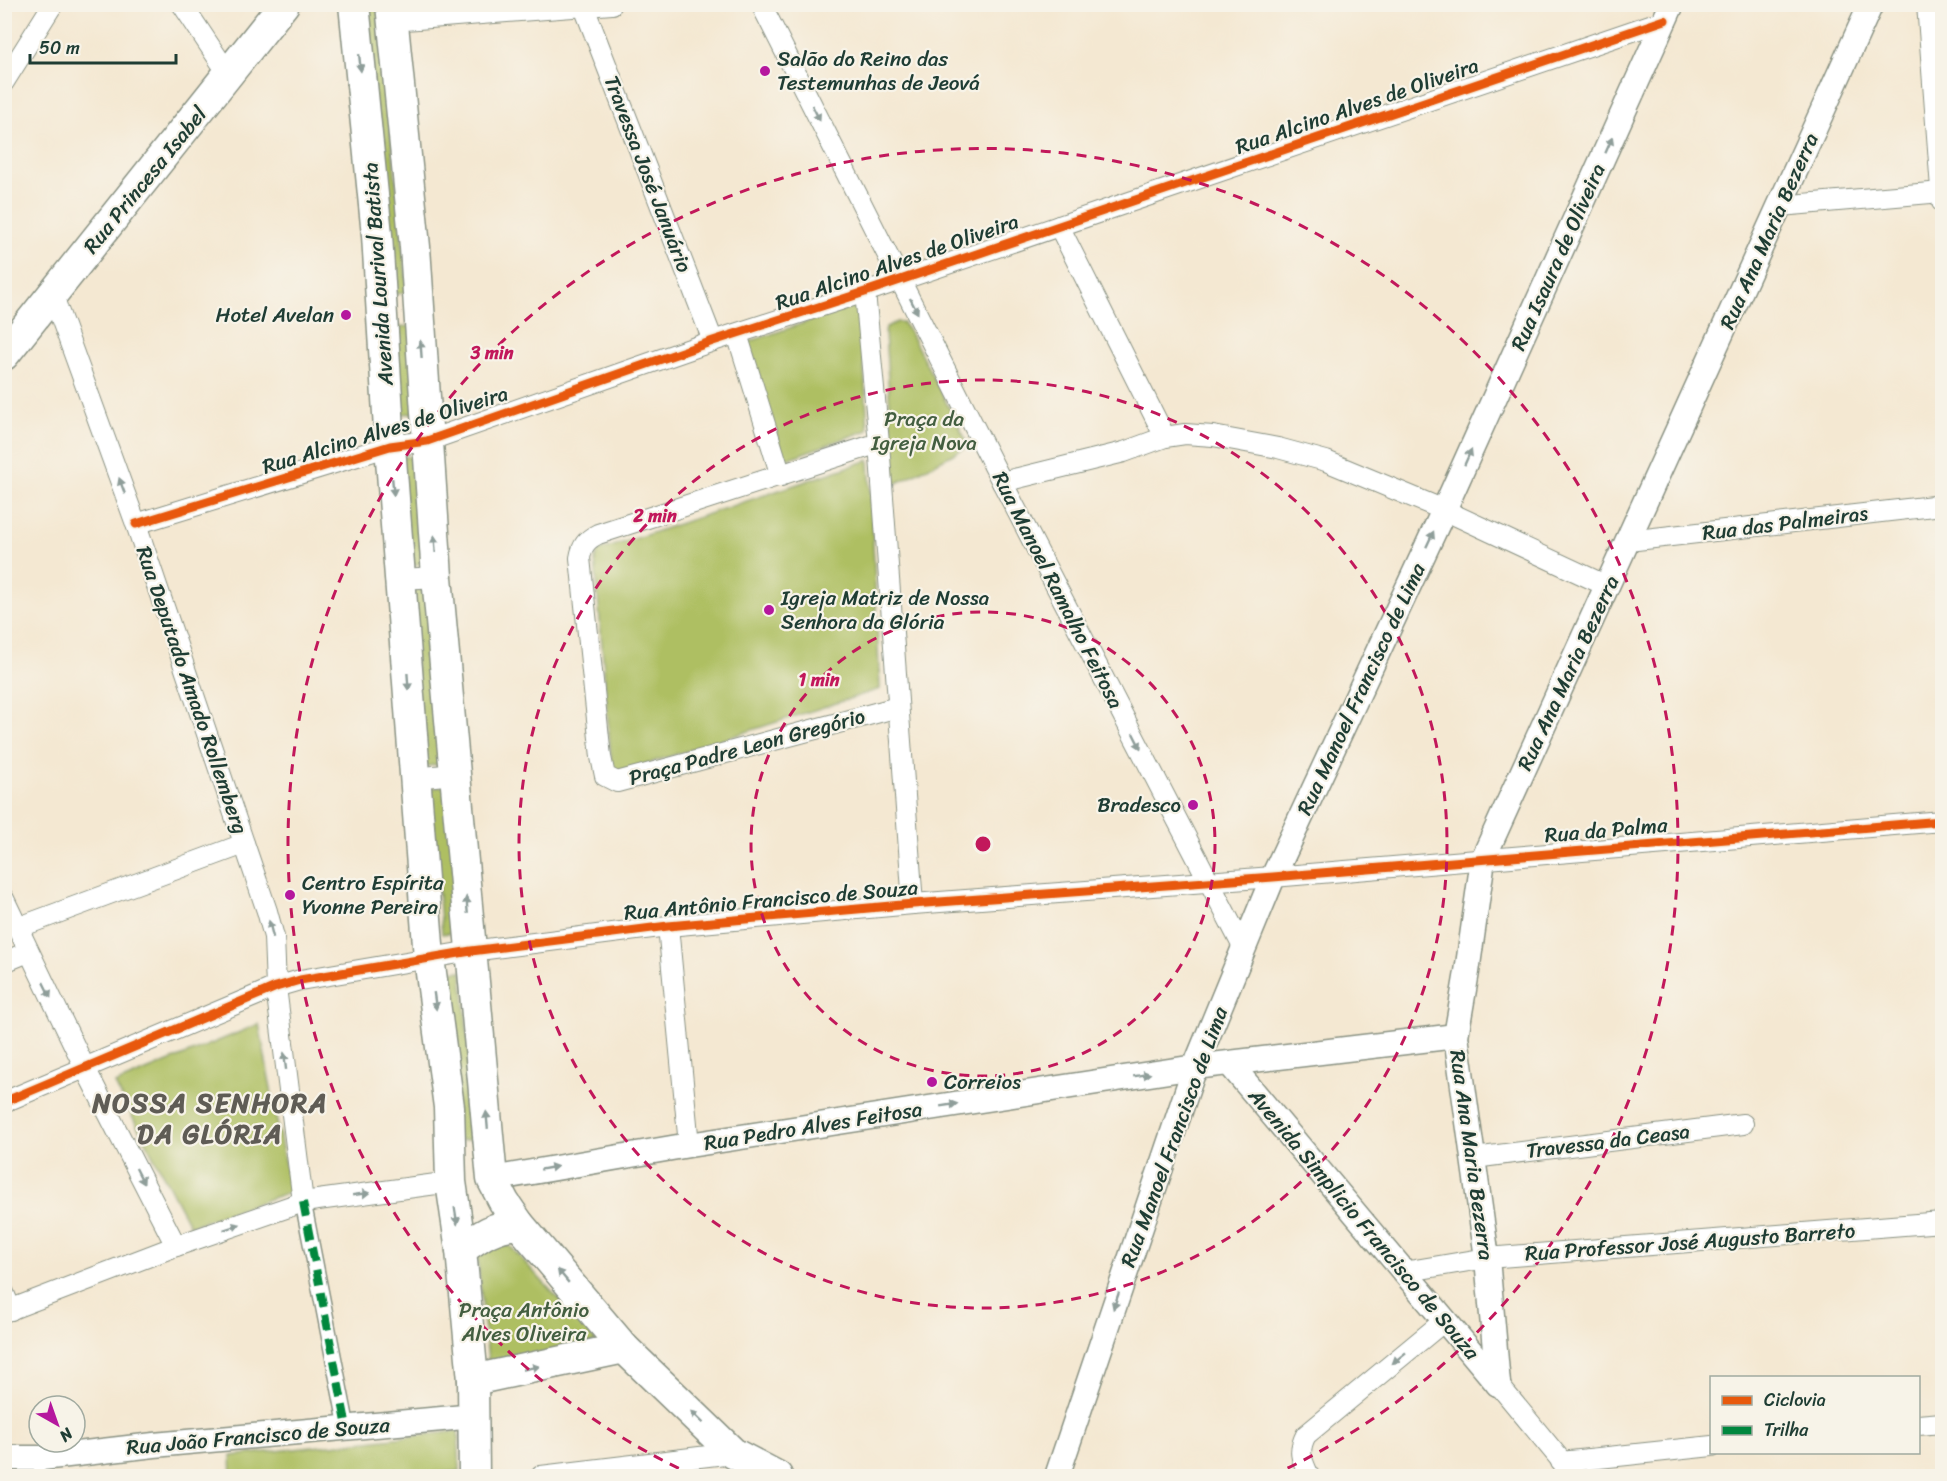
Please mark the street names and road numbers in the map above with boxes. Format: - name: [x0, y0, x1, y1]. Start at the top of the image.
- street label: Rua Alcino Alves de Oliveira: [1230, 46, 1484, 166]
- street label: Travessa José Januário: [593, 70, 703, 279]
- street label: Rua Princesa Isabel: [73, 97, 218, 262]
- street label: Rua Ana Maria Bezerra: [1709, 126, 1830, 336]
- street label: Rua Isaura de Oliveira: [1500, 157, 1617, 357]
- street label: Avenida Lourival Batista: [351, 161, 405, 388]
- street label: Rua Alcino Alves de Oliveira: [770, 202, 1024, 322]
- street label: Rua Alcino Alves de Oliveira: [257, 374, 513, 486]
- street label: Rua Manoel Ramalho Feitosa: [981, 464, 1135, 716]
- street label: Rua das Palmeiras: [1700, 494, 1870, 552]
- street label: Rua Deputado Amado Rollemberg: [125, 541, 259, 840]
- street label: Rua Manoel Francisco de Lima: [1286, 556, 1437, 822]
- street label: Rua Ana Maria Bezerra: [1506, 569, 1630, 777]
- street label: Praça Padre Leon Gregório: [624, 697, 870, 797]
- street label: Rua da Palma: [1543, 806, 1669, 854]
- street label: Rua Antônio Francisco de Souza: [622, 868, 920, 932]
- street label: Rua Manoel Francisco de Lima: [1109, 1001, 1239, 1273]
- street label: Rua Ana Maria Bezerra: [1438, 1047, 1506, 1263]
- street label: Avenida Simplicio Francisco de Souza: [1238, 1078, 1490, 1369]
- street label: Rua Pedro Alves Feitosa: [701, 1090, 925, 1162]
- street label: Travessa da Ceasa: [1524, 1112, 1692, 1170]
- street label: Rua Professor José Augusto Barreto: [1524, 1212, 1856, 1272]
- street label: Rua João Francisco de Souza: [125, 1406, 392, 1466]

